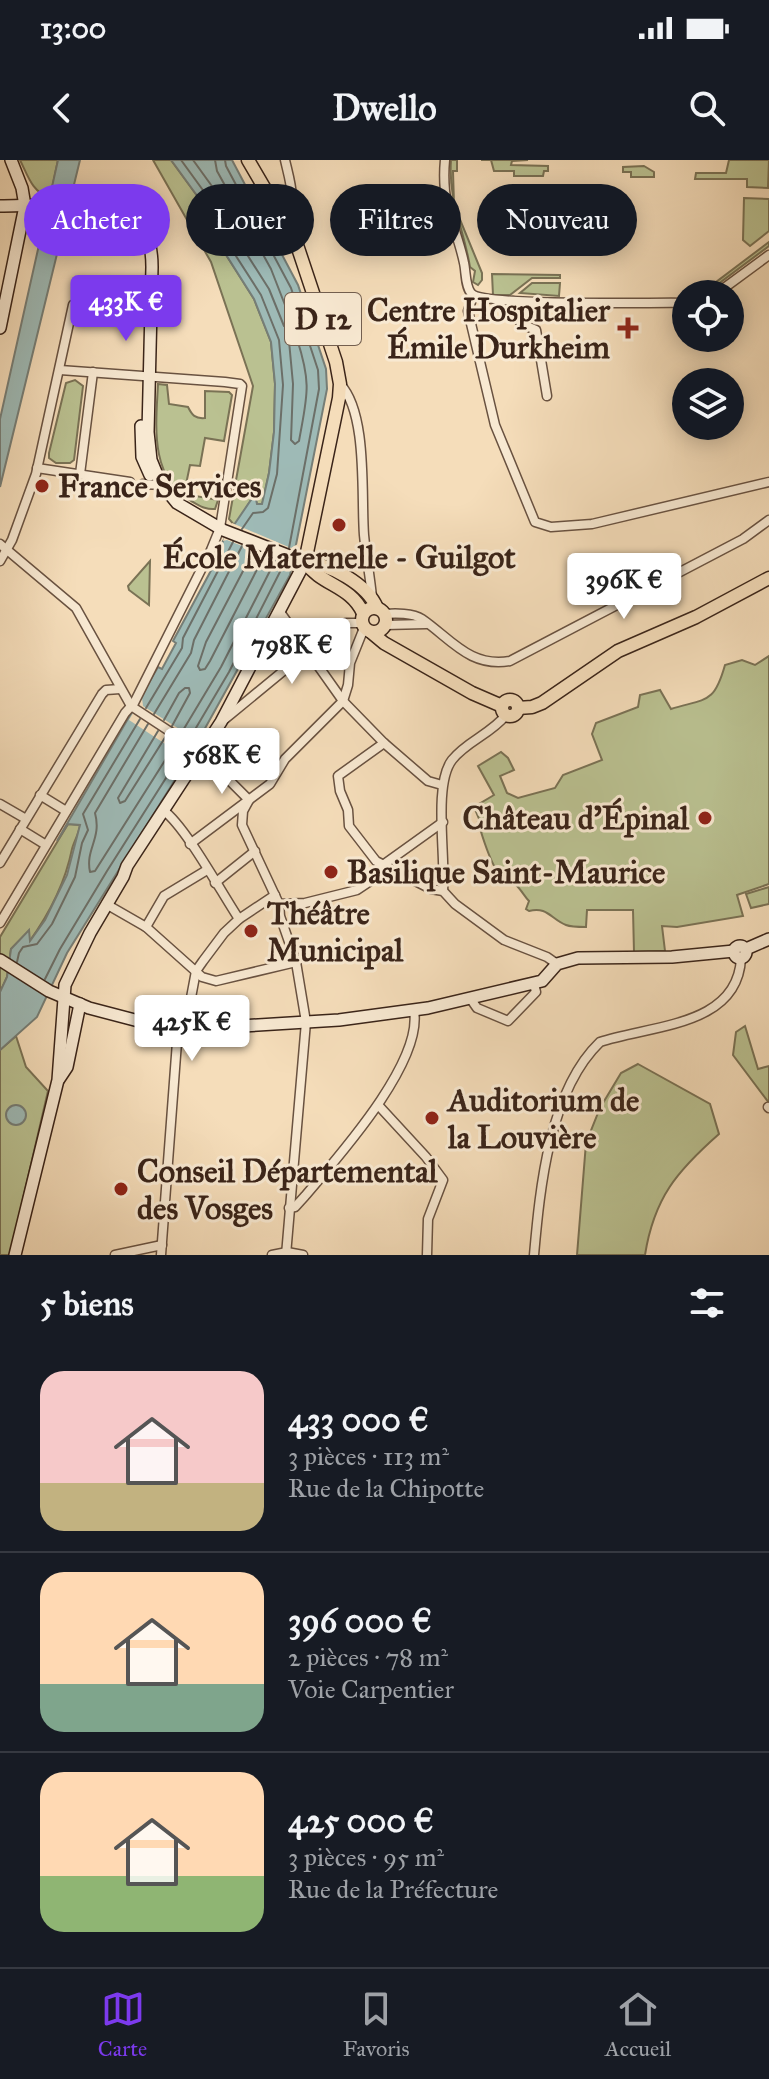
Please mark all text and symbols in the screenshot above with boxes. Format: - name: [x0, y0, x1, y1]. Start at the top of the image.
- text: 13:00: [40, 10, 106, 46]
- icon: back: [40, 86, 84, 130]
- text: Dwello: [332, 86, 437, 130]
- icon: search: [685, 86, 729, 130]
- chip: Acheter: [24, 184, 170, 256]
- chip: Louer: [186, 184, 314, 256]
- chip: Filtres: [330, 184, 461, 256]
- chip: Nouveau: [477, 184, 637, 256]
- pin: 433K €: [61, 275, 191, 343]
- map controls: [672, 280, 744, 440]
- button: locate: [672, 280, 744, 352]
- text: 433K €: [88, 285, 164, 317]
- place label: Centre Hospitalier Émile Durkheim: [367, 291, 611, 367]
- road number: D 12: [285, 293, 361, 345]
- marker: Centre Hospitalier Émile Durkheim: [617, 317, 639, 339]
- button: layers: [672, 368, 744, 440]
- place label: France Services: [58, 467, 262, 506]
- marker: France Services: [33, 477, 51, 495]
- marker: École Maternelle - Guilgot: [330, 516, 348, 534]
- place label: École Maternelle - Guilgot: [162, 536, 516, 577]
- pin: 396K €: [559, 553, 689, 621]
- text: 396K €: [585, 563, 663, 595]
- pin: 798K €: [227, 618, 357, 686]
- text: 798K €: [251, 628, 333, 660]
- pin: 568K €: [157, 728, 287, 796]
- text: 568K €: [182, 738, 262, 770]
- place label: Château d'Épinal: [463, 797, 690, 838]
- marker: Château d'Épinal: [696, 809, 714, 827]
- place label: Basilique Saint-Maurice: [347, 853, 665, 892]
- marker: Basilique Saint-Maurice: [322, 863, 340, 881]
- place label: Théâtre Municipal: [267, 894, 405, 970]
- marker: Théâtre Municipal: [242, 922, 260, 940]
- pin: 425K €: [127, 995, 257, 1063]
- text: 425K €: [152, 1005, 232, 1037]
- place label: Auditorium de la Louvière: [446, 1081, 639, 1157]
- marker: Auditorium de la Louvière: [423, 1109, 441, 1127]
- place label: Conseil Départemental des Vosges: [137, 1152, 439, 1228]
- marker: Conseil Départemental des Vosges: [112, 1180, 130, 1198]
- icon: filters: [685, 1281, 729, 1325]
- text: 5 biens: [40, 1283, 134, 1324]
- text: 433 000 €: [288, 1399, 429, 1440]
- icon: home: [104, 1403, 200, 1499]
- text: 3 pièces · 113 m²: [288, 1440, 449, 1472]
- text: Rue de la Chipotte: [288, 1472, 484, 1504]
- text: 396 000 €: [288, 1600, 432, 1641]
- icon: home: [104, 1604, 200, 1700]
- text: 2 pièces · 78 m²: [288, 1641, 448, 1673]
- text: Voie Carpentier: [288, 1673, 454, 1705]
- text: 425 000 €: [288, 1800, 434, 1841]
- icon: home: [104, 1804, 200, 1900]
- text: 3 pièces · 95 m²: [288, 1841, 444, 1873]
- text: Rue de la Préfecture: [288, 1873, 498, 1905]
- tab: Carte: [98, 1987, 147, 2062]
- tab: Favoris: [343, 1987, 410, 2062]
- tab: Accueil: [605, 1987, 671, 2062]

